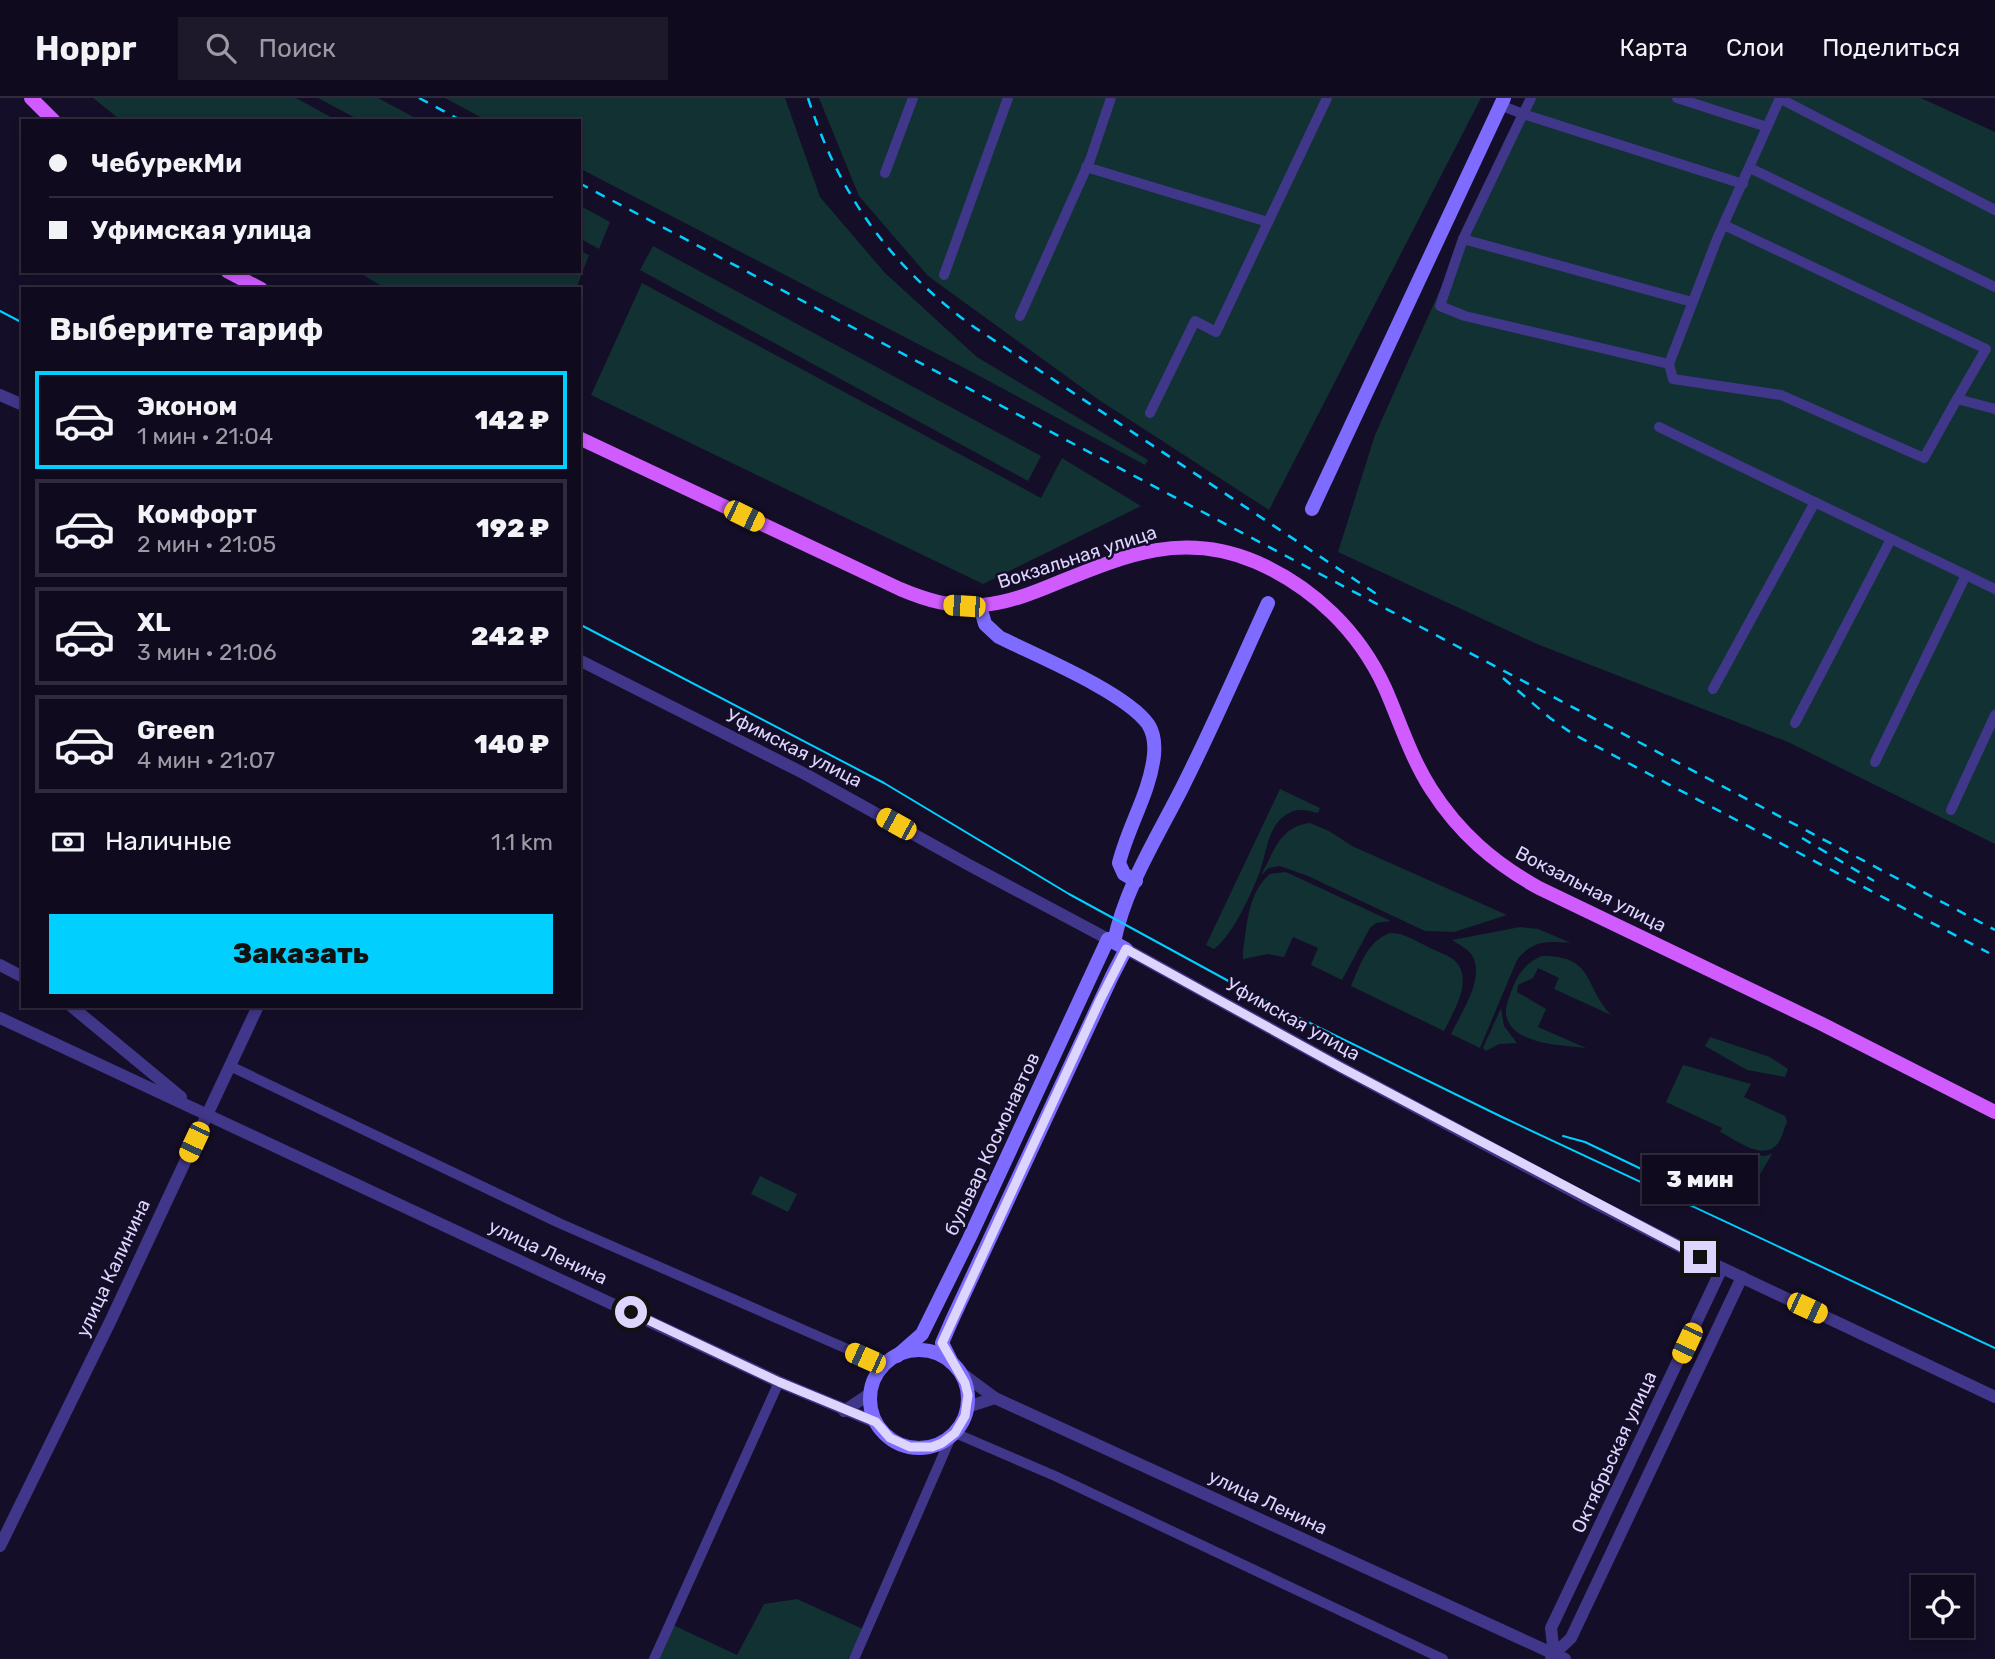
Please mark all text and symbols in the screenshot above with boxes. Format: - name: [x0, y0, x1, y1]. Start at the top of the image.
- search box: [178, 17, 668, 80]
- text: Hoppr: [35, 29, 136, 68]
- icon: search: [202, 29, 240, 67]
- text: Поиск: [258, 33, 336, 64]
- text: Карта: [1619, 34, 1688, 62]
- text: Слои: [1726, 34, 1784, 62]
- text: Поделиться: [1822, 34, 1960, 62]
- text: ЧебурекМи: [91, 148, 242, 179]
- text: Уфимская улица: [91, 215, 312, 246]
- text: Выберите тариф: [49, 310, 323, 348]
- icon: car: [53, 389, 116, 452]
- text: Эконом: [137, 391, 237, 422]
- text: 142 ₽: [475, 405, 549, 436]
- text: 1 мин · 21:04: [137, 422, 273, 450]
- icon: car: [53, 497, 116, 560]
- car: [721, 497, 768, 535]
- text: Комфорт: [137, 499, 257, 530]
- text: 192 ₽: [476, 513, 549, 544]
- street label: Вокзальная улица: [994, 520, 1160, 594]
- text: 2 мин · 21:05: [137, 530, 276, 558]
- car: [943, 594, 986, 618]
- icon: car: [53, 605, 116, 668]
- text: XL: [137, 607, 170, 638]
- text: 242 ₽: [471, 621, 549, 652]
- text: 3 мин · 21:06: [137, 638, 277, 666]
- street label: Уфимская улица: [722, 704, 866, 792]
- icon: car: [53, 713, 116, 776]
- text: Green: [137, 715, 215, 746]
- text: 140 ₽: [474, 729, 549, 760]
- text: 4 мин · 21:07: [137, 746, 275, 774]
- car: [873, 805, 920, 843]
- icon: cash: [49, 823, 87, 861]
- text: Наличные: [105, 826, 232, 857]
- text: 1.1 km: [491, 828, 553, 856]
- street label: Вокзальная улица: [1512, 841, 1670, 937]
- button: Заказать: [49, 914, 553, 994]
- street label: Уфимская улица: [1222, 973, 1364, 1065]
- street label: бульвар Космонавтов: [939, 1049, 1045, 1239]
- car: [176, 1119, 213, 1165]
- callout: 3 мин: [1642, 1156, 1758, 1204]
- text: 3 мин: [1666, 1165, 1734, 1193]
- street label: улица Калинина: [71, 1195, 155, 1341]
- street label: улица Ленина: [485, 1214, 611, 1290]
- route end: [1684, 1241, 1716, 1273]
- car: [1784, 1290, 1831, 1326]
- route start: [615, 1296, 647, 1328]
- car: [1669, 1320, 1706, 1366]
- car: [842, 1340, 889, 1376]
- street label: Октябрьская улица: [1566, 1367, 1662, 1537]
- street label: улица Ленина: [1205, 1464, 1331, 1540]
- map controls: [1911, 1575, 1974, 1638]
- button: locate: [1911, 1575, 1974, 1638]

